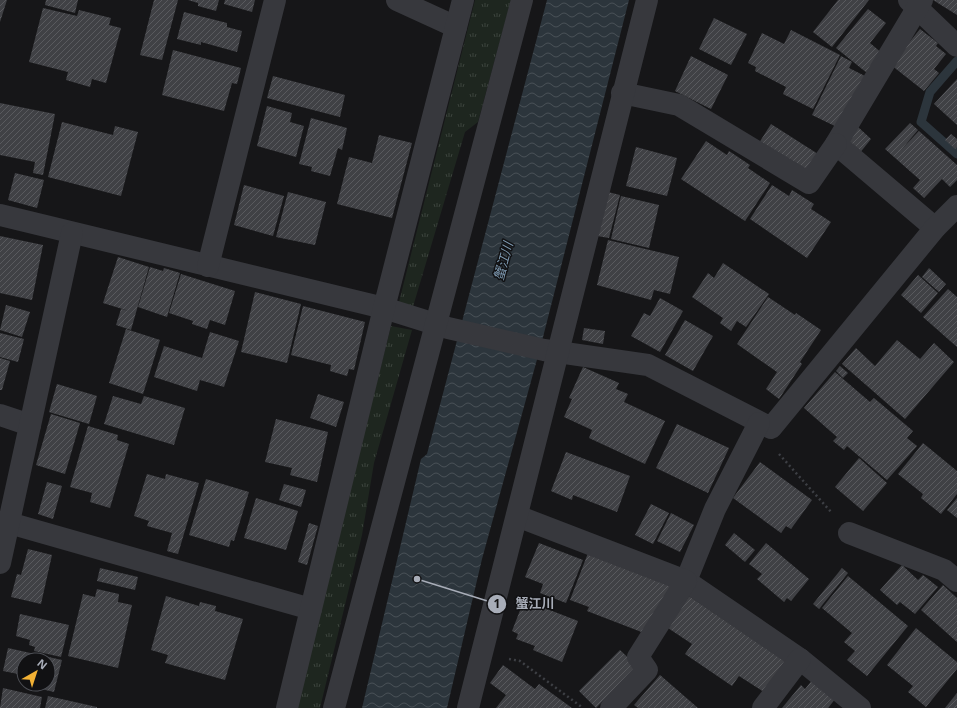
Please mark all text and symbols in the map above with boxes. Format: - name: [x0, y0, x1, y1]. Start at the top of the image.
- water label: 蟹江川: [489, 238, 517, 282]
- callout: 蟹江川: [487, 591, 562, 616]
- text: 蟹江川: [515, 594, 555, 612]
- text: 1: [494, 595, 500, 612]
- north arrow: [16, 652, 56, 692]
- text: N: [34, 655, 51, 672]

